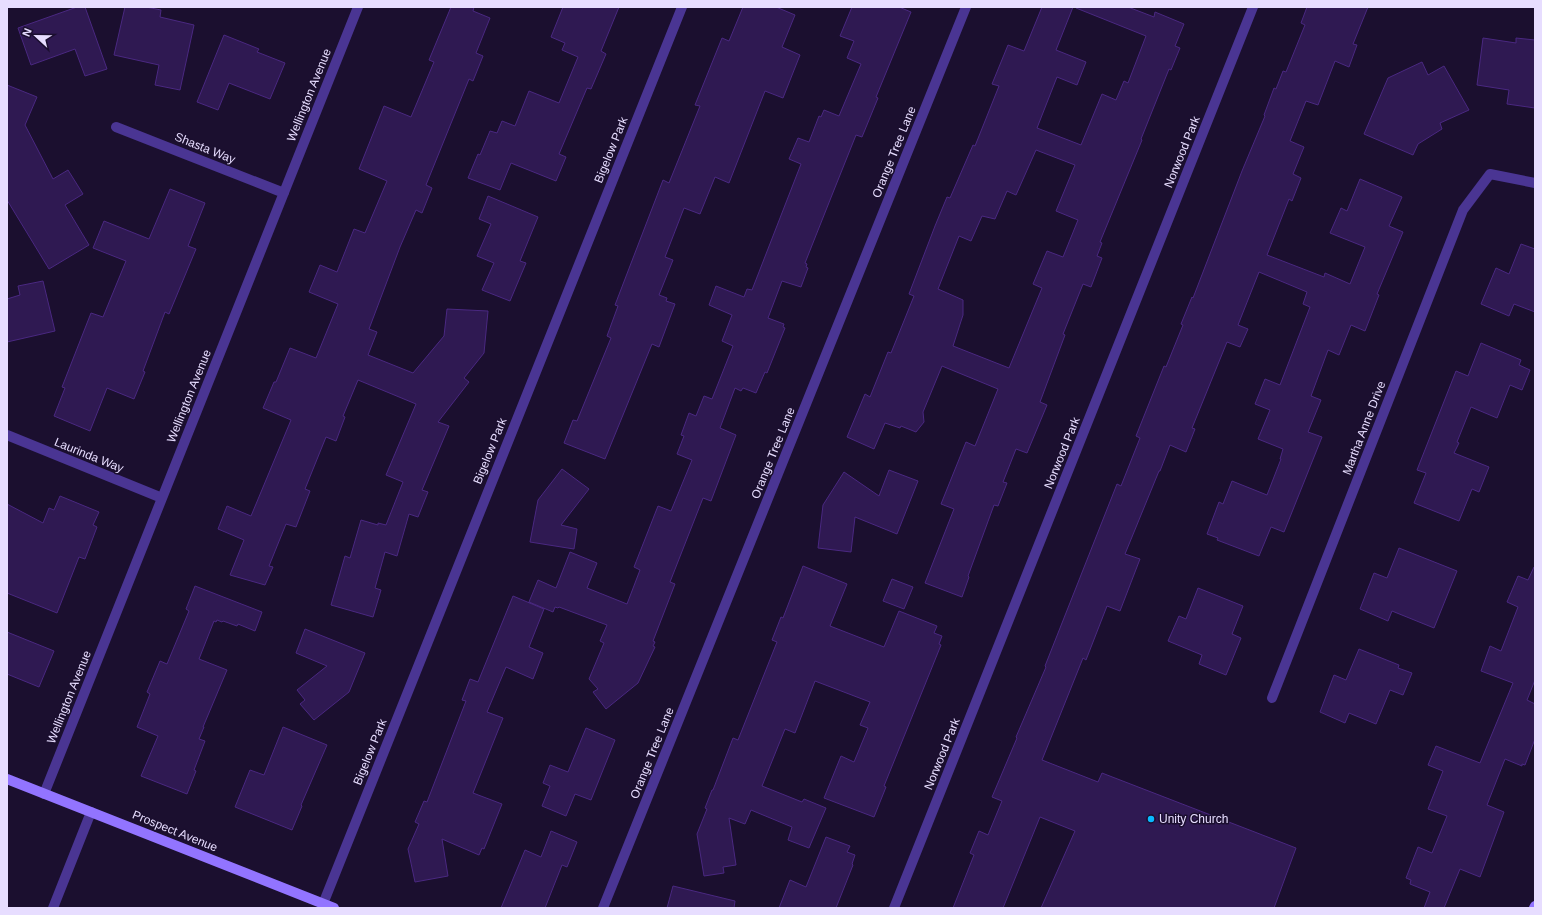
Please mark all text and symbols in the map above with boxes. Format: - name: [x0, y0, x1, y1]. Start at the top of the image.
- north arrow: [16, 16, 56, 56]
- text: N: [20, 26, 34, 38]
- street label: Wellington Avenue: [284, 46, 334, 144]
- street label: Orange Tree Lane: [869, 104, 919, 200]
- street label: Norwood Park: [1161, 113, 1203, 190]
- street label: Bigelow Park: [591, 114, 631, 185]
- street label: Shasta Way: [173, 129, 237, 167]
- street label: Wellington Avenue: [164, 347, 214, 445]
- street label: Martha Anne Drive: [1340, 379, 1388, 477]
- street label: Orange Tree Lane: [748, 405, 798, 501]
- street label: Norwood Park: [1041, 414, 1083, 491]
- street label: Bigelow Park: [470, 415, 510, 486]
- street label: Laurinda Way: [52, 435, 126, 475]
- street label: Wellington Avenue: [44, 648, 94, 746]
- street label: Orange Tree Lane: [627, 705, 677, 801]
- street label: Norwood Park: [921, 715, 963, 792]
- street label: Bigelow Park: [350, 716, 390, 787]
- street label: Prospect Avenue: [130, 808, 220, 855]
- place label: Unity Church: [1159, 812, 1228, 826]
- marker: Unity Church: [1146, 814, 1156, 824]

